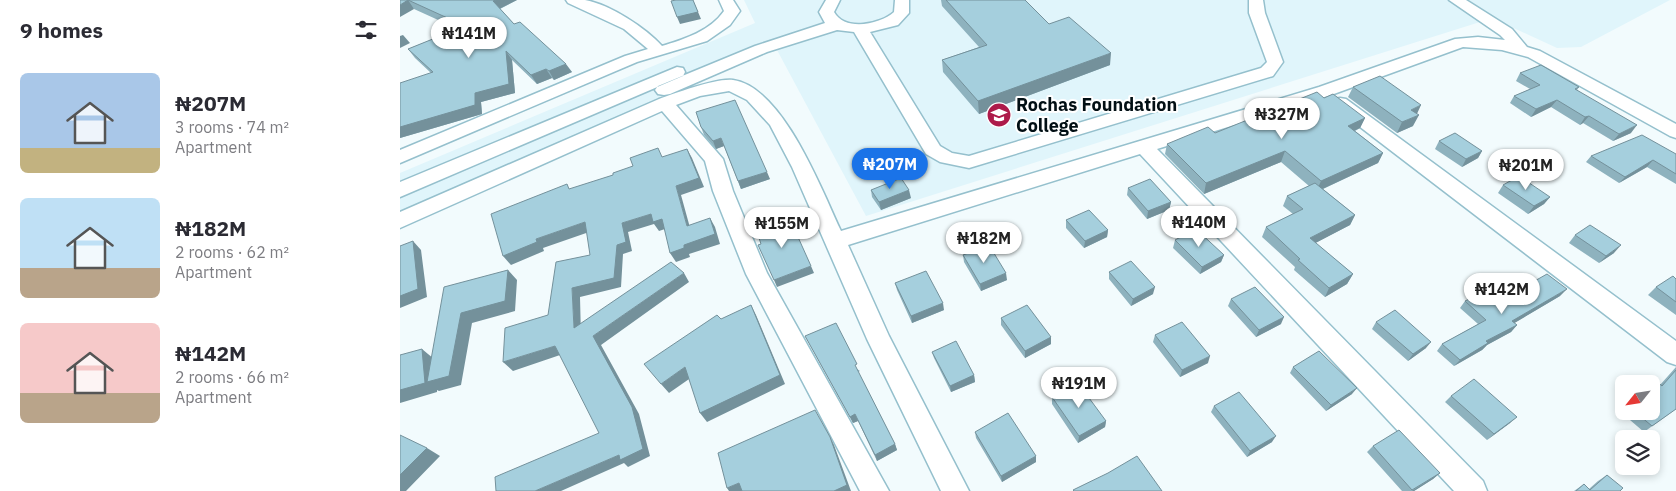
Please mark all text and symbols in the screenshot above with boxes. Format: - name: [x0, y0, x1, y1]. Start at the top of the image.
- text: 9 homes: [20, 16, 103, 44]
- icon: filters: [352, 16, 380, 44]
- pin: ₦141M: [434, 17, 504, 59]
- text: ₦141M: [442, 23, 496, 43]
- text: ₦207M: [175, 89, 246, 117]
- icon: home: [60, 93, 120, 153]
- place label: Rochas Foundation College: [1016, 93, 1177, 137]
- pin: ₦327M: [1247, 98, 1317, 140]
- school or university icon: Rochas Foundation College: [986, 102, 1012, 128]
- text: ₦327M: [1255, 104, 1309, 124]
- text: 3 rooms · 74 m²: [175, 117, 289, 137]
- text: Apartment: [175, 137, 252, 157]
- pin: ₦207M: [855, 148, 925, 190]
- pin: ₦201M: [1491, 148, 1561, 191]
- text: ₦207M: [863, 154, 917, 174]
- text: ₦201M: [1499, 155, 1553, 175]
- pin: ₦155M: [747, 206, 817, 249]
- pin: ₦140M: [1164, 206, 1234, 248]
- text: ₦140M: [1172, 212, 1226, 232]
- text: ₦155M: [755, 213, 809, 233]
- text: ₦182M: [175, 214, 246, 242]
- icon: home: [60, 218, 120, 278]
- pin: ₦182M: [949, 222, 1019, 264]
- text: ₦182M: [957, 228, 1011, 248]
- text: 2 rooms · 62 m²: [175, 242, 289, 262]
- text: Apartment: [175, 262, 252, 282]
- pin: ₦142M: [1467, 272, 1537, 315]
- text: ₦142M: [1475, 279, 1529, 299]
- text: ₦142M: [175, 339, 246, 367]
- icon: home: [60, 343, 120, 403]
- pin: ₦191M: [1044, 366, 1114, 409]
- text: 2 rooms · 66 m²: [175, 367, 289, 387]
- text: ₦191M: [1052, 373, 1106, 393]
- north arrow: [1615, 375, 1660, 420]
- map controls: [1615, 375, 1660, 475]
- text: Apartment: [175, 387, 252, 407]
- button: layers: [1615, 430, 1660, 475]

